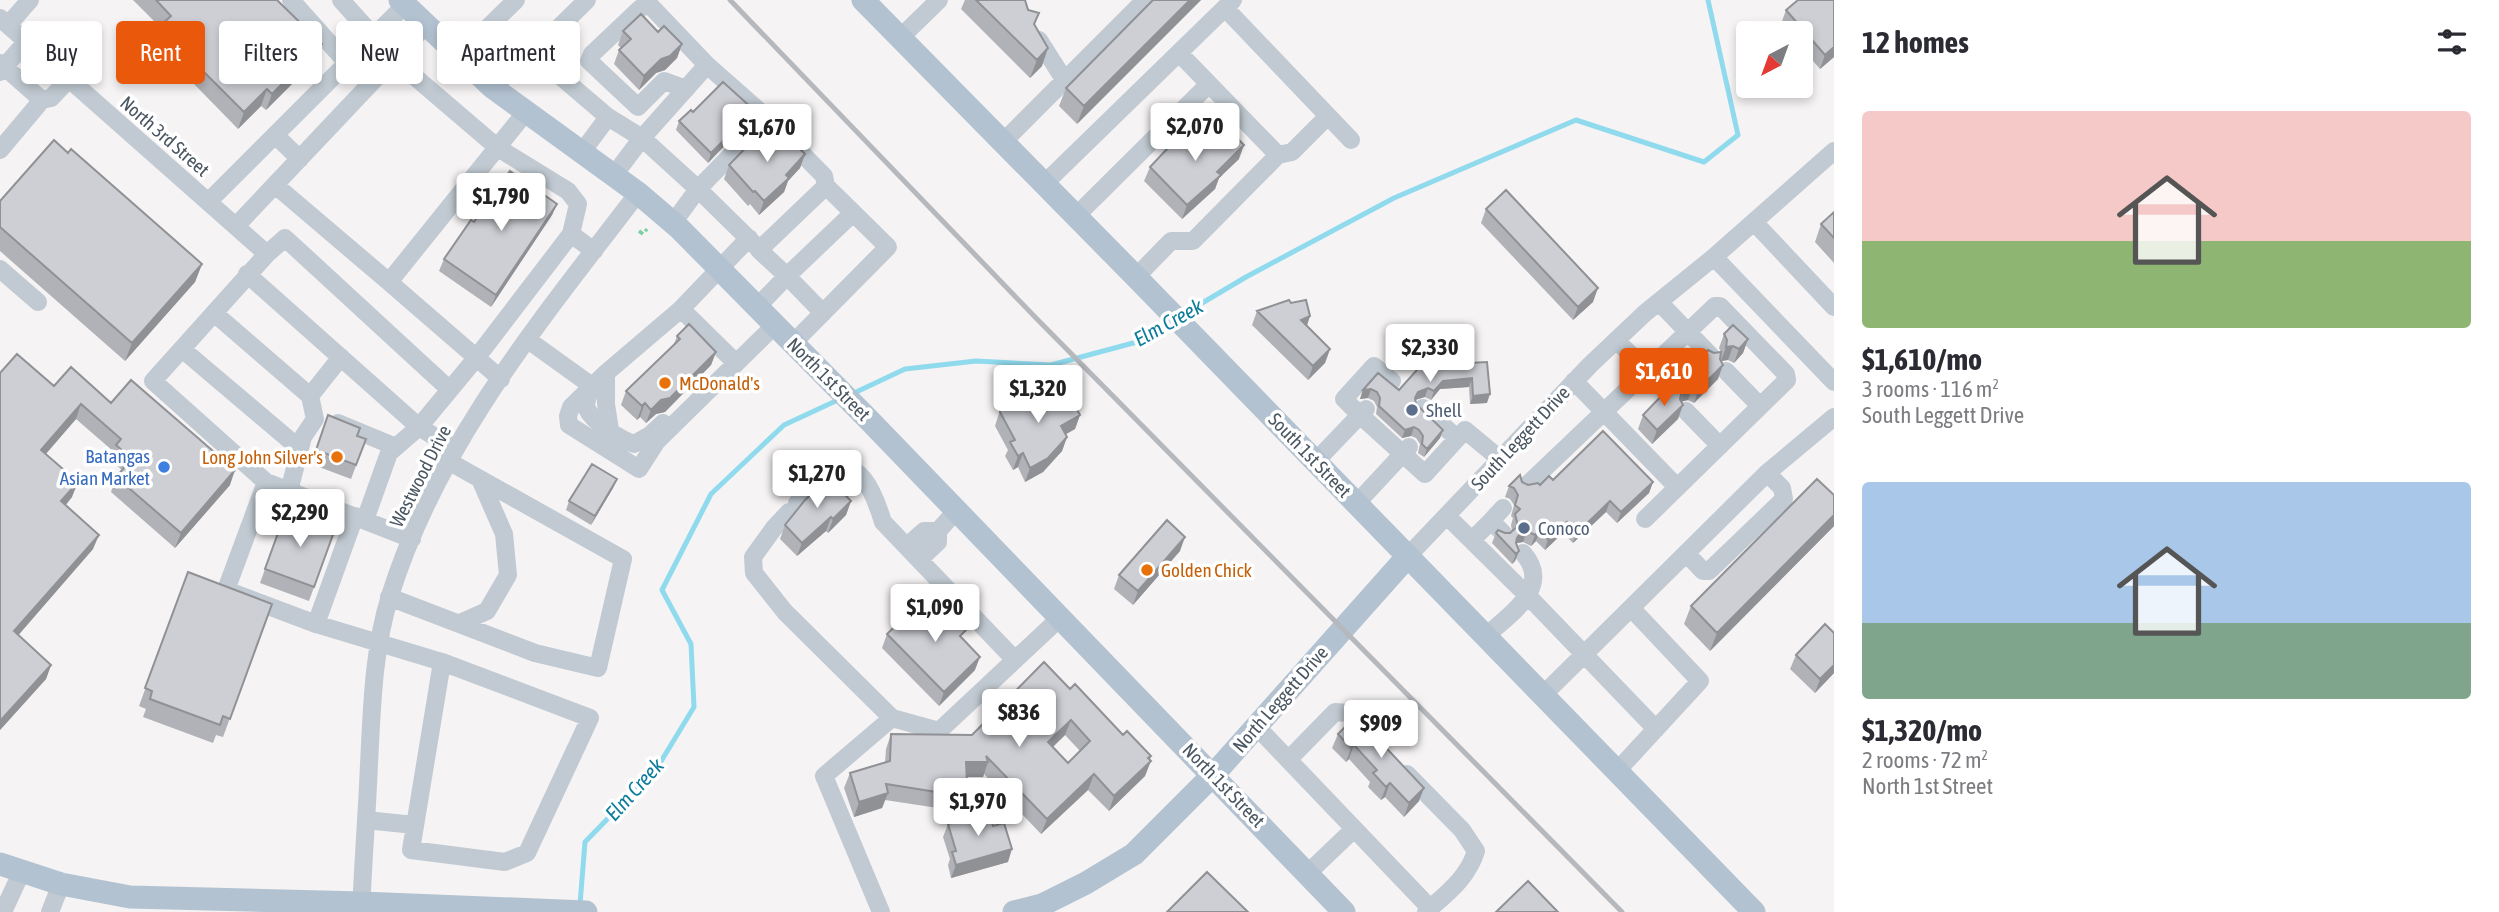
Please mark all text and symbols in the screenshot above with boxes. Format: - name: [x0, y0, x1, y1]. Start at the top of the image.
- chip: Buy: [21, 21, 102, 84]
- chip: Rent: [116, 21, 205, 84]
- chip: Filters: [219, 21, 322, 84]
- chip: New: [336, 21, 423, 84]
- chip: Apartment: [437, 21, 580, 84]
- north arrow: [1736, 21, 1813, 98]
- map controls: [1736, 21, 1813, 98]
- icon: filters: [2433, 23, 2471, 61]
- text: 12 homes: [1862, 25, 1969, 59]
- street label: North 3rd Street: [116, 91, 214, 181]
- pin: $1,670: [710, 104, 824, 164]
- pin: $2,070: [1138, 104, 1252, 163]
- text: $2,070: [1167, 113, 1224, 139]
- text: $1,670: [739, 114, 796, 140]
- icon: home: [2104, 157, 2230, 283]
- pin: $1,790: [444, 174, 558, 233]
- text: $1,790: [473, 183, 530, 209]
- water label: Elm Creek: [1129, 293, 1207, 351]
- pin: $2,330: [1373, 324, 1487, 384]
- street label: North 1st Street: [783, 333, 875, 425]
- text: $2,330: [1402, 334, 1459, 360]
- text: $1,610/mo: [1862, 342, 1982, 376]
- pin: $1,610: [1607, 348, 1721, 408]
- text: $1,610: [1636, 358, 1693, 384]
- pin: $1,320: [981, 366, 1095, 425]
- place label: McDonald's: [679, 372, 760, 394]
- marker: McDonald's: [657, 375, 673, 391]
- text: $1,320: [1010, 375, 1067, 401]
- text: 3 rooms · 116 m²: [1862, 376, 1999, 402]
- street label: South Leggett Drive: [1466, 381, 1574, 495]
- place label: Shell: [1426, 399, 1462, 421]
- marker: Shell: [1404, 402, 1420, 418]
- text: South Leggett Drive: [1862, 402, 2024, 428]
- street label: South 1st Street: [1264, 408, 1356, 502]
- street label: Westwood Drive: [385, 421, 455, 531]
- place label: Batangas Asian Market: [60, 445, 150, 489]
- place label: Long John Silver's: [202, 446, 323, 468]
- marker: Long John Silver's: [329, 449, 345, 465]
- pin: $1,270: [760, 450, 874, 510]
- marker: Batangas Asian Market: [156, 459, 172, 475]
- text: $1,270: [789, 460, 846, 486]
- pin: $2,290: [243, 490, 357, 549]
- text: $2,290: [272, 499, 329, 525]
- place label: Conoco: [1538, 517, 1590, 539]
- marker: Conoco: [1516, 520, 1532, 536]
- icon: home: [2104, 528, 2230, 654]
- place label: Golden Chick: [1161, 559, 1252, 581]
- marker: Golden Chick: [1139, 562, 1155, 578]
- pin: $1,090: [878, 584, 992, 644]
- text: $1,090: [907, 594, 964, 620]
- street label: North Leggett Drive: [1228, 641, 1332, 757]
- pin: $836: [978, 690, 1060, 749]
- text: $836: [998, 699, 1040, 725]
- pin: $909: [1340, 700, 1422, 760]
- text: $909: [1360, 710, 1402, 736]
- text: $1,320/mo: [1862, 713, 1982, 747]
- street label: North 1st Street: [1178, 738, 1270, 832]
- text: 2 rooms · 72 m²: [1862, 747, 1988, 773]
- water label: Elm Creek: [600, 752, 669, 825]
- text: North 1st Street: [1862, 773, 1993, 799]
- pin: $1,970: [921, 778, 1035, 838]
- text: $1,970: [950, 788, 1007, 814]

